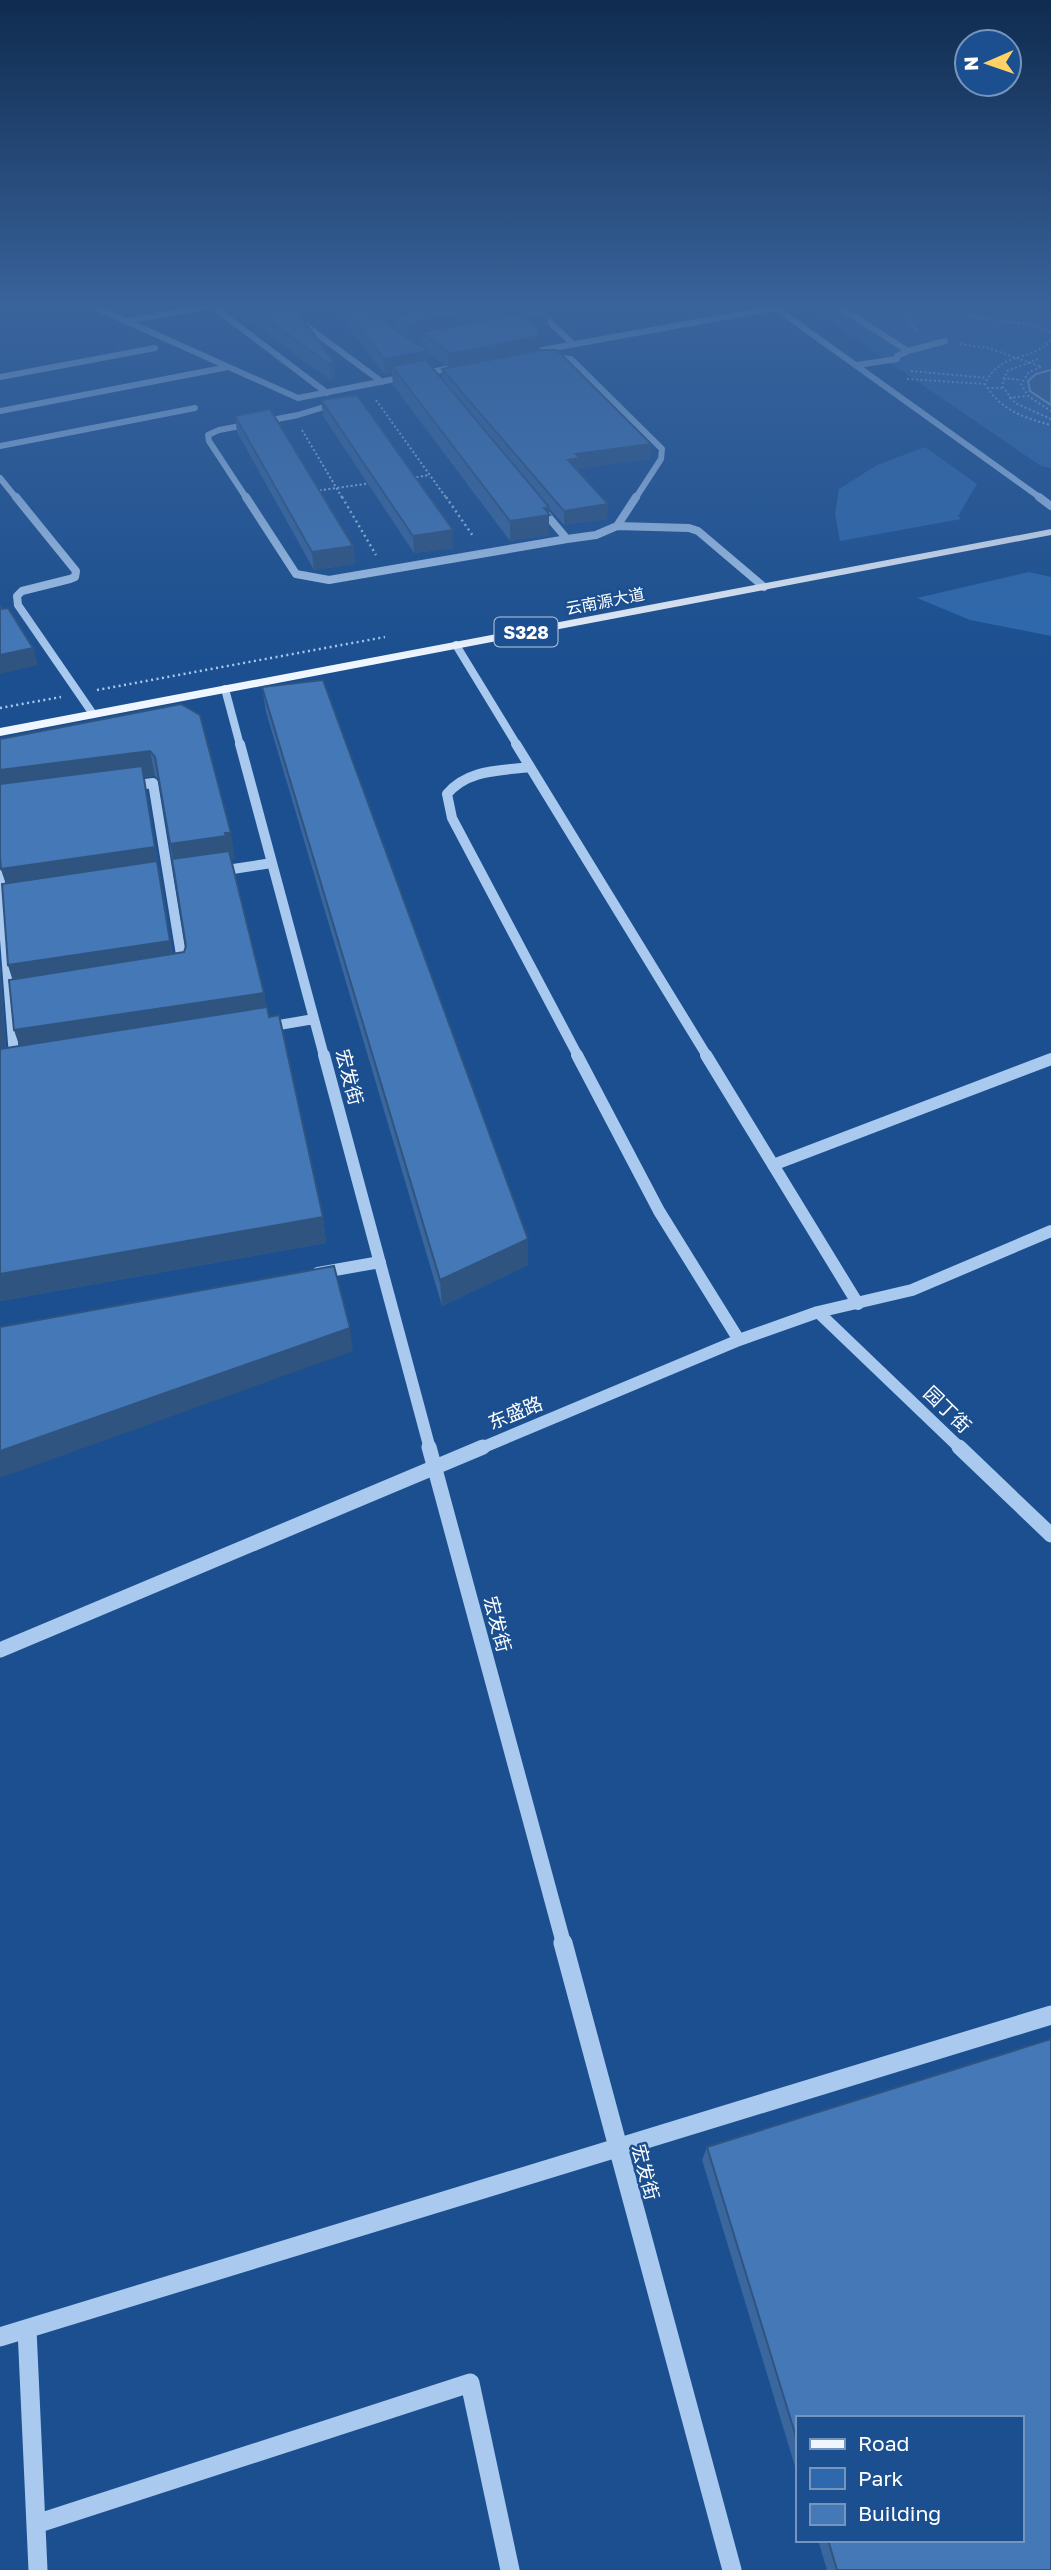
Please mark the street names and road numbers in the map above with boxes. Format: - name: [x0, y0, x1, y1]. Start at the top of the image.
- street label: 云南源大道: [564, 584, 646, 618]
- road number: S328: [494, 618, 558, 646]
- street label: 宏发街: [332, 1046, 368, 1108]
- street label: 园丁街: [920, 1381, 976, 1437]
- street label: 东盛路: [484, 1391, 546, 1433]
- street label: 宏发街: [480, 1593, 516, 1655]
- street label: 宏发街: [628, 2141, 664, 2203]

